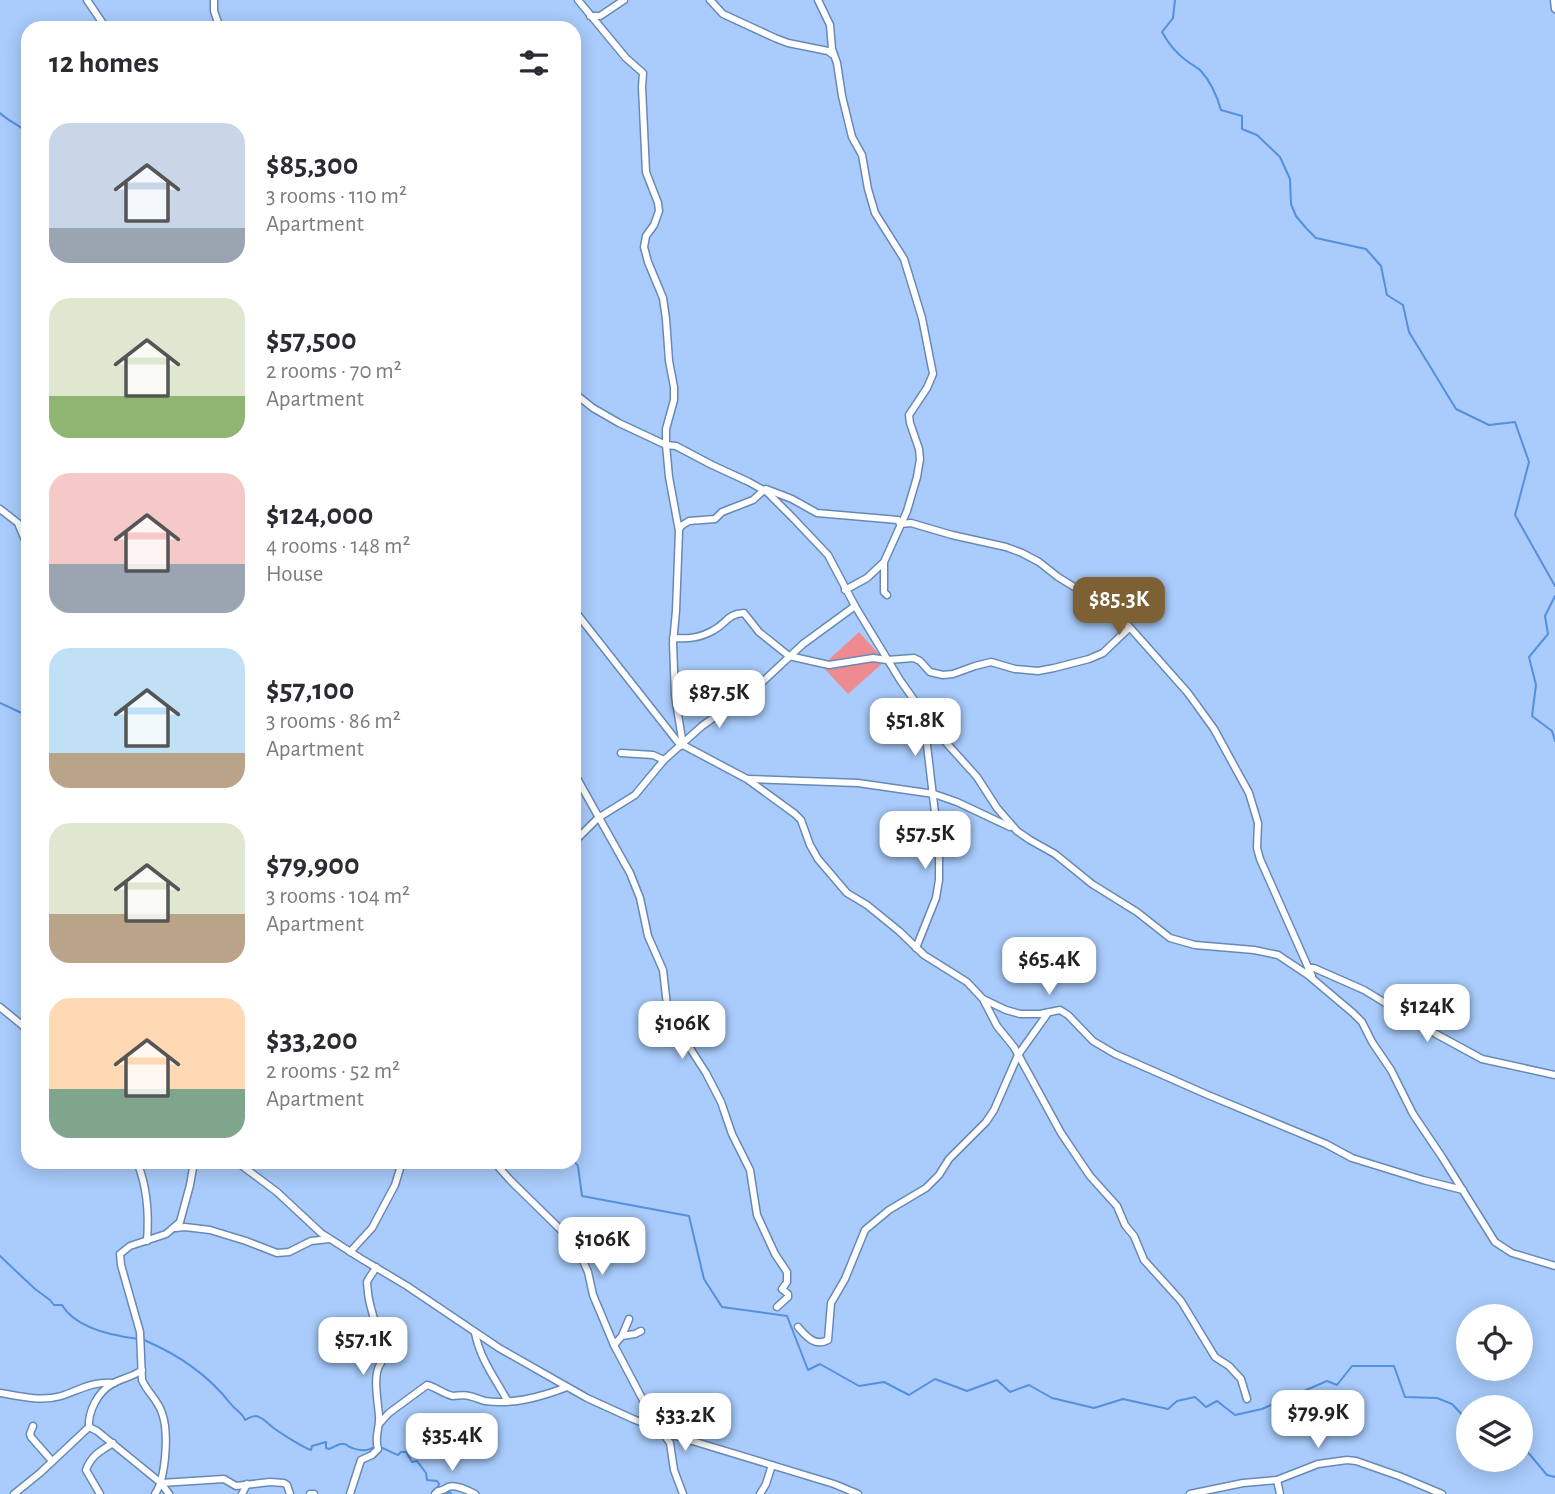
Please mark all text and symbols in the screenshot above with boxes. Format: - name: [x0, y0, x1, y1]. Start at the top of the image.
- icon: filters: [515, 44, 553, 82]
- text: 12 homes: [49, 48, 159, 78]
- text: $85,300: [266, 150, 358, 180]
- icon: home: [105, 151, 189, 235]
- text: 3 rooms · 110 m²: [266, 185, 407, 208]
- text: Apartment: [266, 213, 364, 236]
- text: $57,500: [266, 325, 357, 355]
- icon: home: [105, 326, 189, 410]
- text: 2 rooms · 70 m²: [266, 360, 402, 383]
- text: Apartment: [266, 388, 364, 411]
- text: $124,000: [266, 500, 373, 530]
- icon: home: [105, 501, 189, 585]
- text: 4 rooms · 148 m²: [266, 535, 411, 558]
- text: House: [266, 563, 323, 586]
- pin: $85.3K: [1062, 578, 1176, 637]
- text: $85.3K: [1089, 588, 1149, 611]
- pin: $87.5K: [662, 670, 776, 730]
- text: $57,100: [266, 675, 354, 705]
- icon: home: [105, 676, 189, 760]
- text: $87.5K: [689, 681, 749, 704]
- pin: $51.8K: [858, 698, 972, 758]
- text: $51.8K: [886, 709, 944, 732]
- text: 3 rooms · 86 m²: [266, 710, 401, 733]
- text: Apartment: [266, 738, 364, 761]
- pin: $57.5K: [868, 812, 982, 871]
- text: $57.5K: [896, 822, 954, 845]
- text: $79,900: [266, 850, 360, 880]
- icon: home: [105, 851, 189, 935]
- text: 3 rooms · 104 m²: [266, 885, 410, 908]
- text: Apartment: [266, 913, 364, 936]
- pin: $65.4K: [992, 937, 1106, 997]
- text: $65.4K: [1018, 948, 1080, 971]
- pin: $124K: [1378, 984, 1476, 1044]
- text: $124K: [1400, 995, 1454, 1018]
- pin: $106K: [633, 1002, 731, 1061]
- text: $106K: [654, 1012, 710, 1035]
- text: $33,200: [266, 1025, 358, 1055]
- icon: home: [105, 1026, 189, 1110]
- text: 2 rooms · 52 m²: [266, 1060, 400, 1083]
- text: Apartment: [266, 1088, 364, 1111]
- pin: $106K: [553, 1218, 651, 1277]
- text: $106K: [574, 1228, 630, 1251]
- map controls: [1456, 1304, 1533, 1472]
- button: locate: [1456, 1304, 1533, 1381]
- pin: $57.1K: [306, 1318, 420, 1377]
- text: $57.1K: [334, 1328, 392, 1351]
- pin: $79.9K: [1261, 1390, 1375, 1450]
- pin: $33.2K: [628, 1394, 742, 1453]
- button: layers: [1456, 1395, 1533, 1472]
- text: $79.9K: [1287, 1401, 1349, 1424]
- text: $33.2K: [655, 1404, 715, 1427]
- pin: $35.4K: [395, 1414, 509, 1473]
- text: $35.4K: [422, 1424, 482, 1447]

